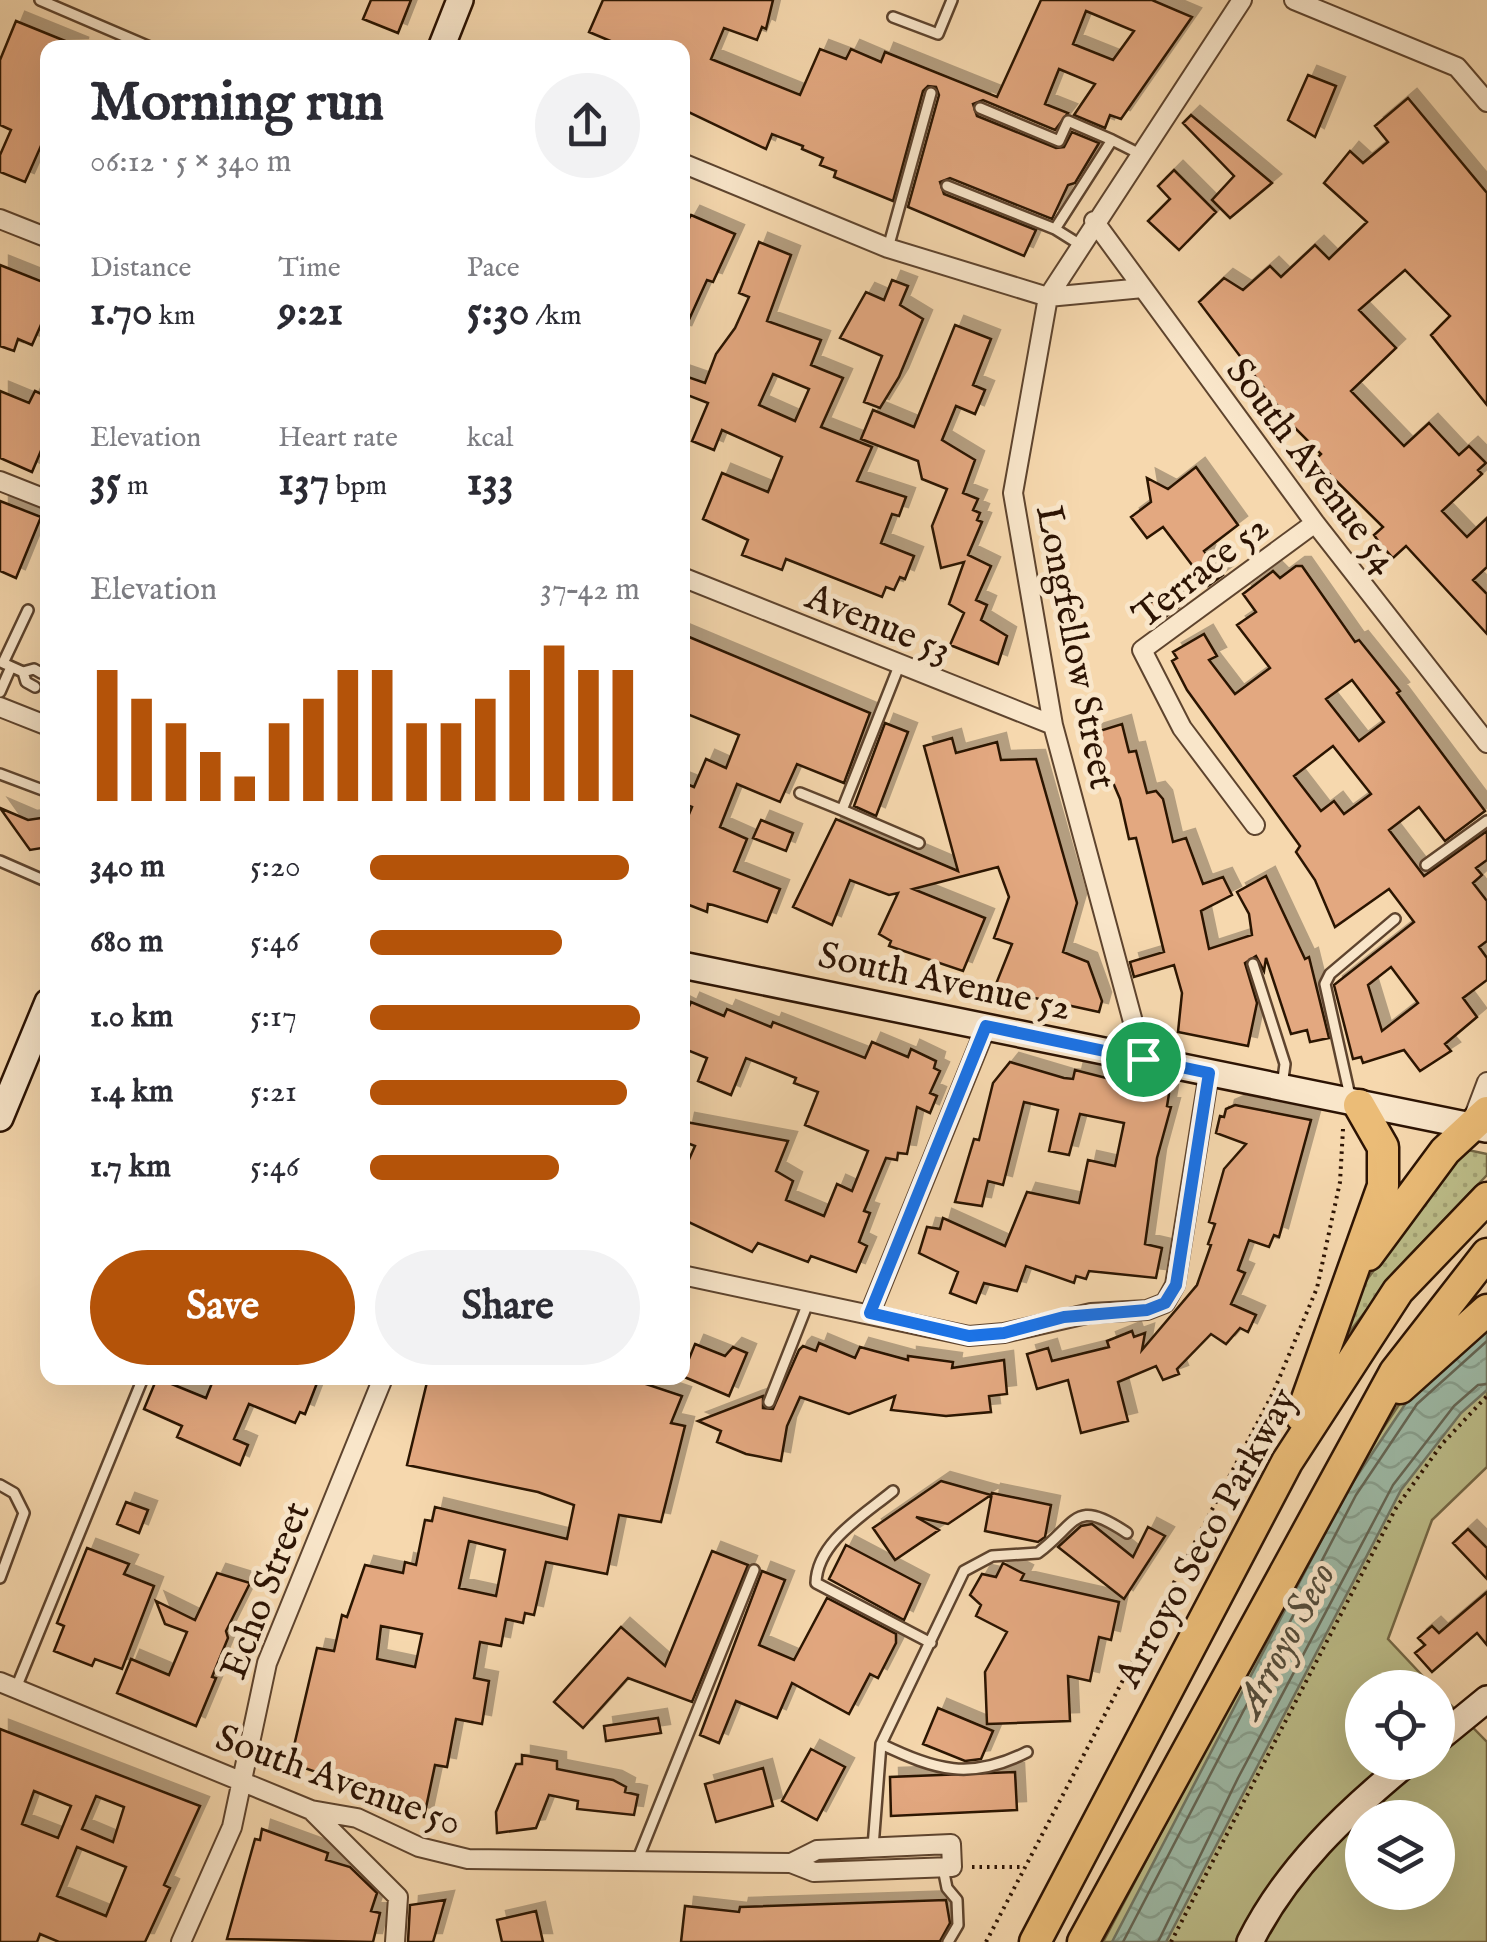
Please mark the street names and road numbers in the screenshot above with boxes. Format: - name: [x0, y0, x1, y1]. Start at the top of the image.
- street label: South Avenue 54: [1214, 349, 1408, 584]
- street label: Longfellow Street: [1023, 502, 1125, 794]
- street label: Terrace 52: [1124, 504, 1280, 640]
- street label: Avenue 53: [797, 574, 958, 676]
- street label: South Avenue 52: [814, 933, 1075, 1033]
- street label: Arroyo Seco Parkway: [1104, 1380, 1306, 1694]
- street label: Echo Street: [211, 1496, 323, 1686]
- street label: South Avenue 50: [209, 1715, 467, 1848]

